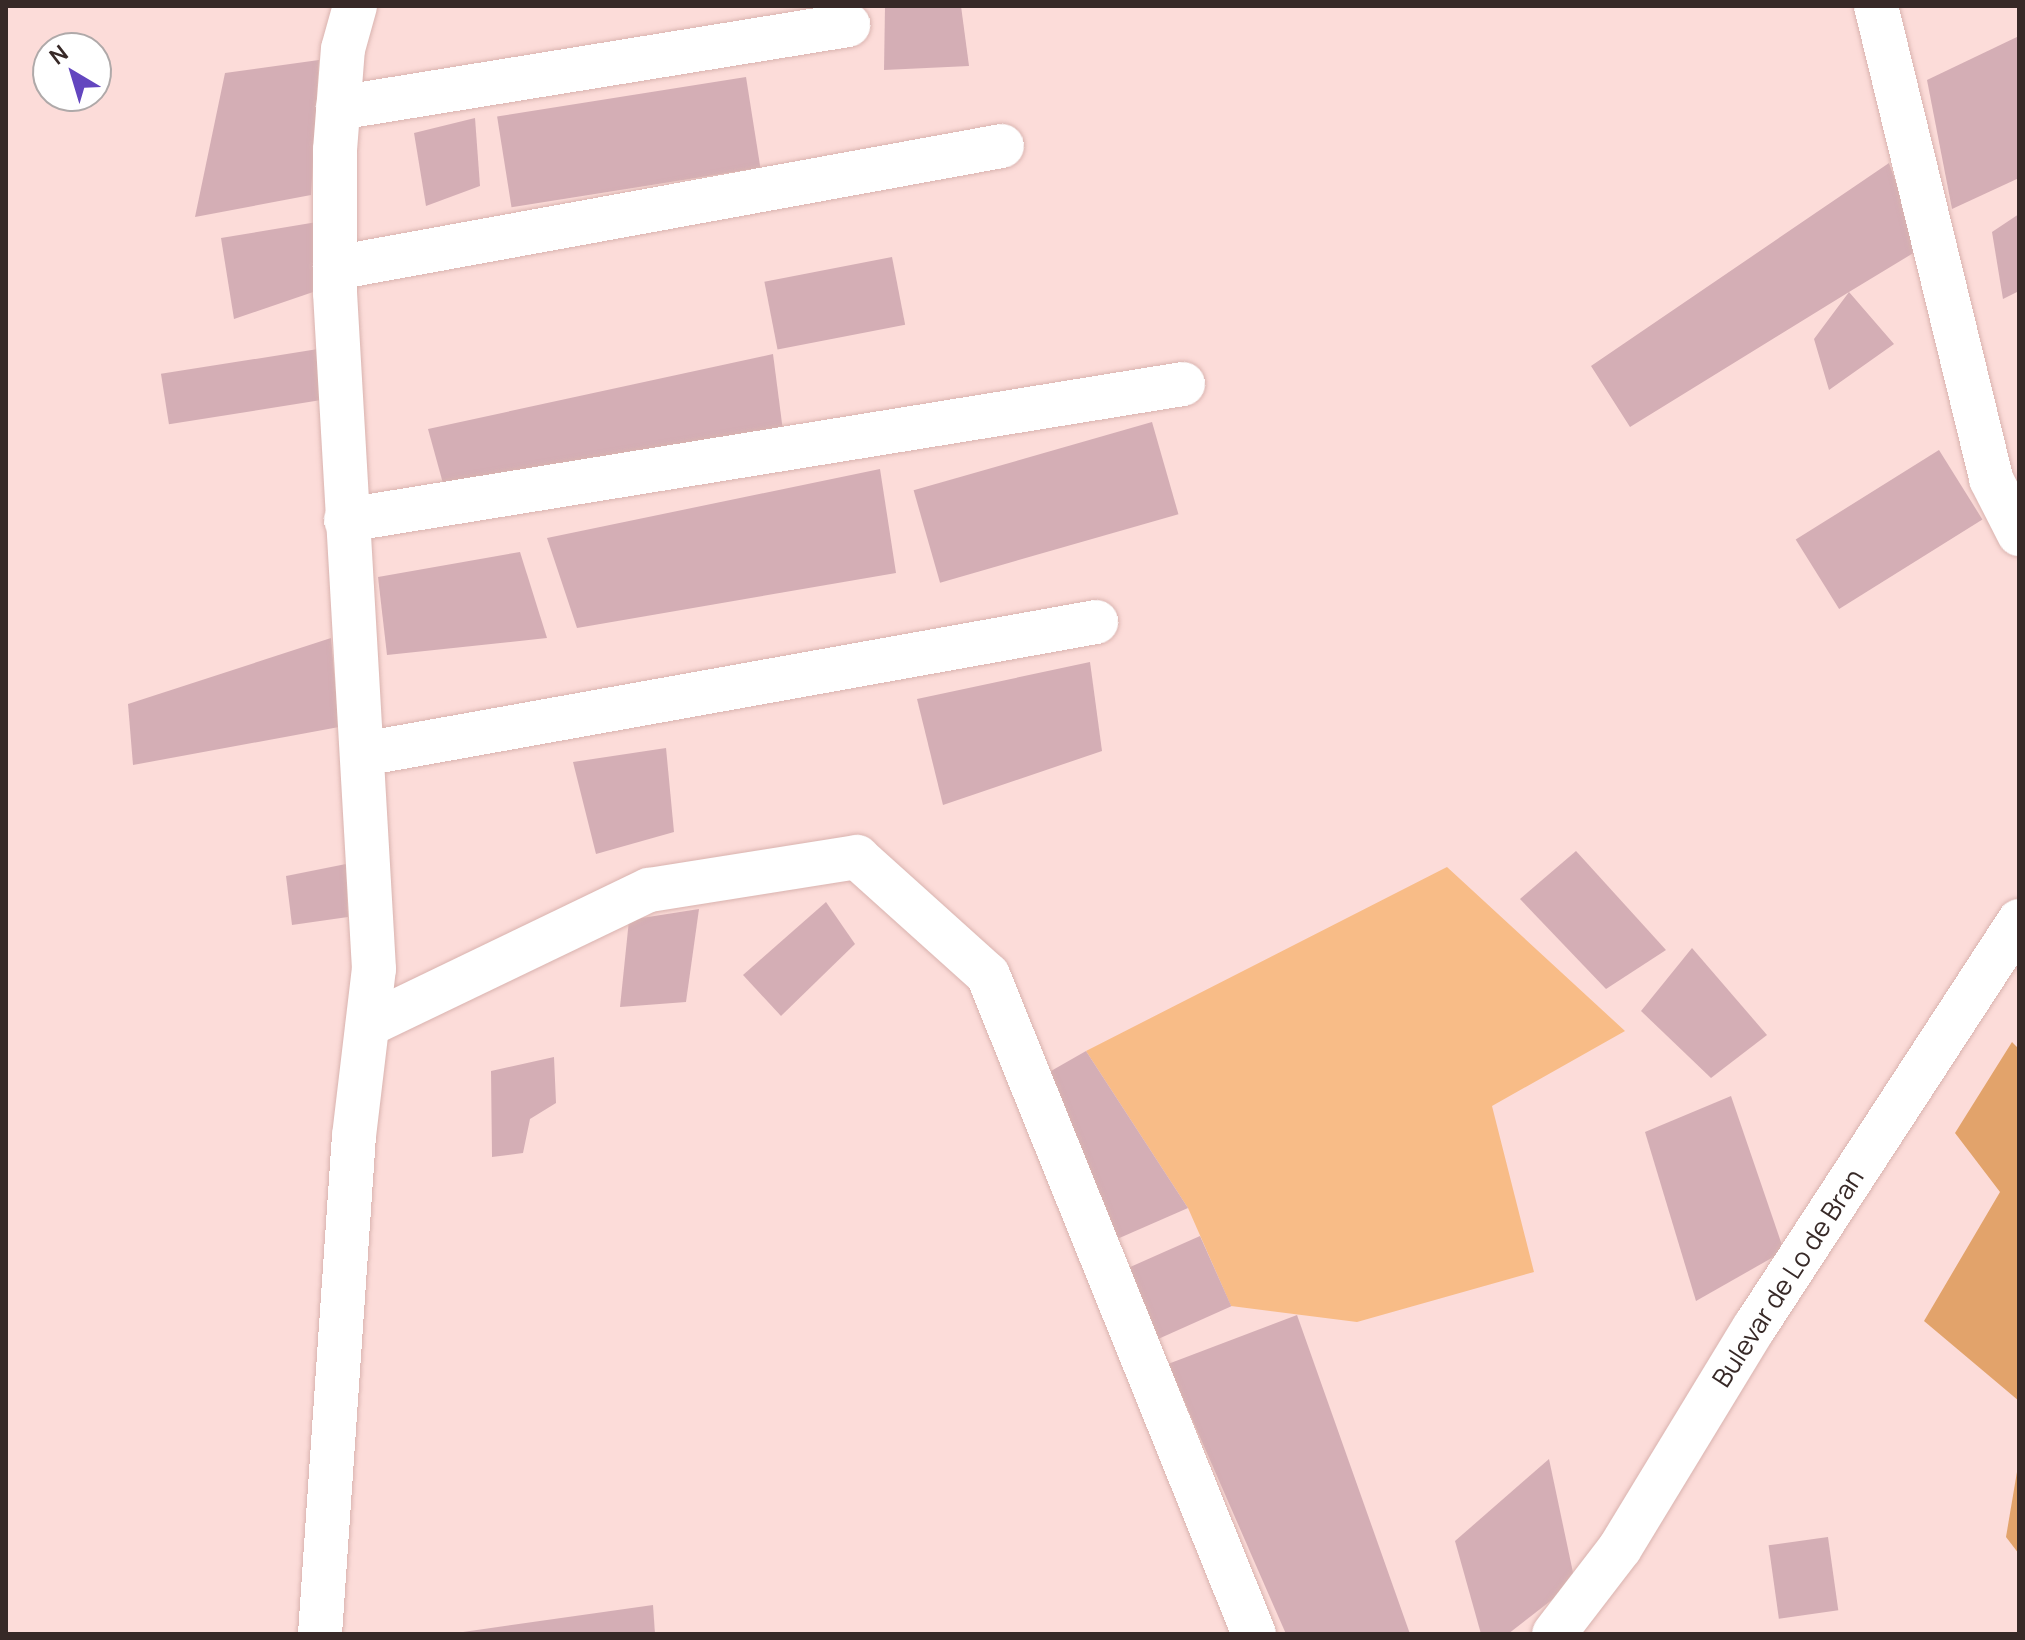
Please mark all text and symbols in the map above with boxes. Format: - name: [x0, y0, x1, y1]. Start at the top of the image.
- north arrow: [32, 32, 112, 112]
- text: N: [43, 38, 74, 71]
- street label: Bulevar de Lo de Bran: [1706, 1163, 1870, 1393]

